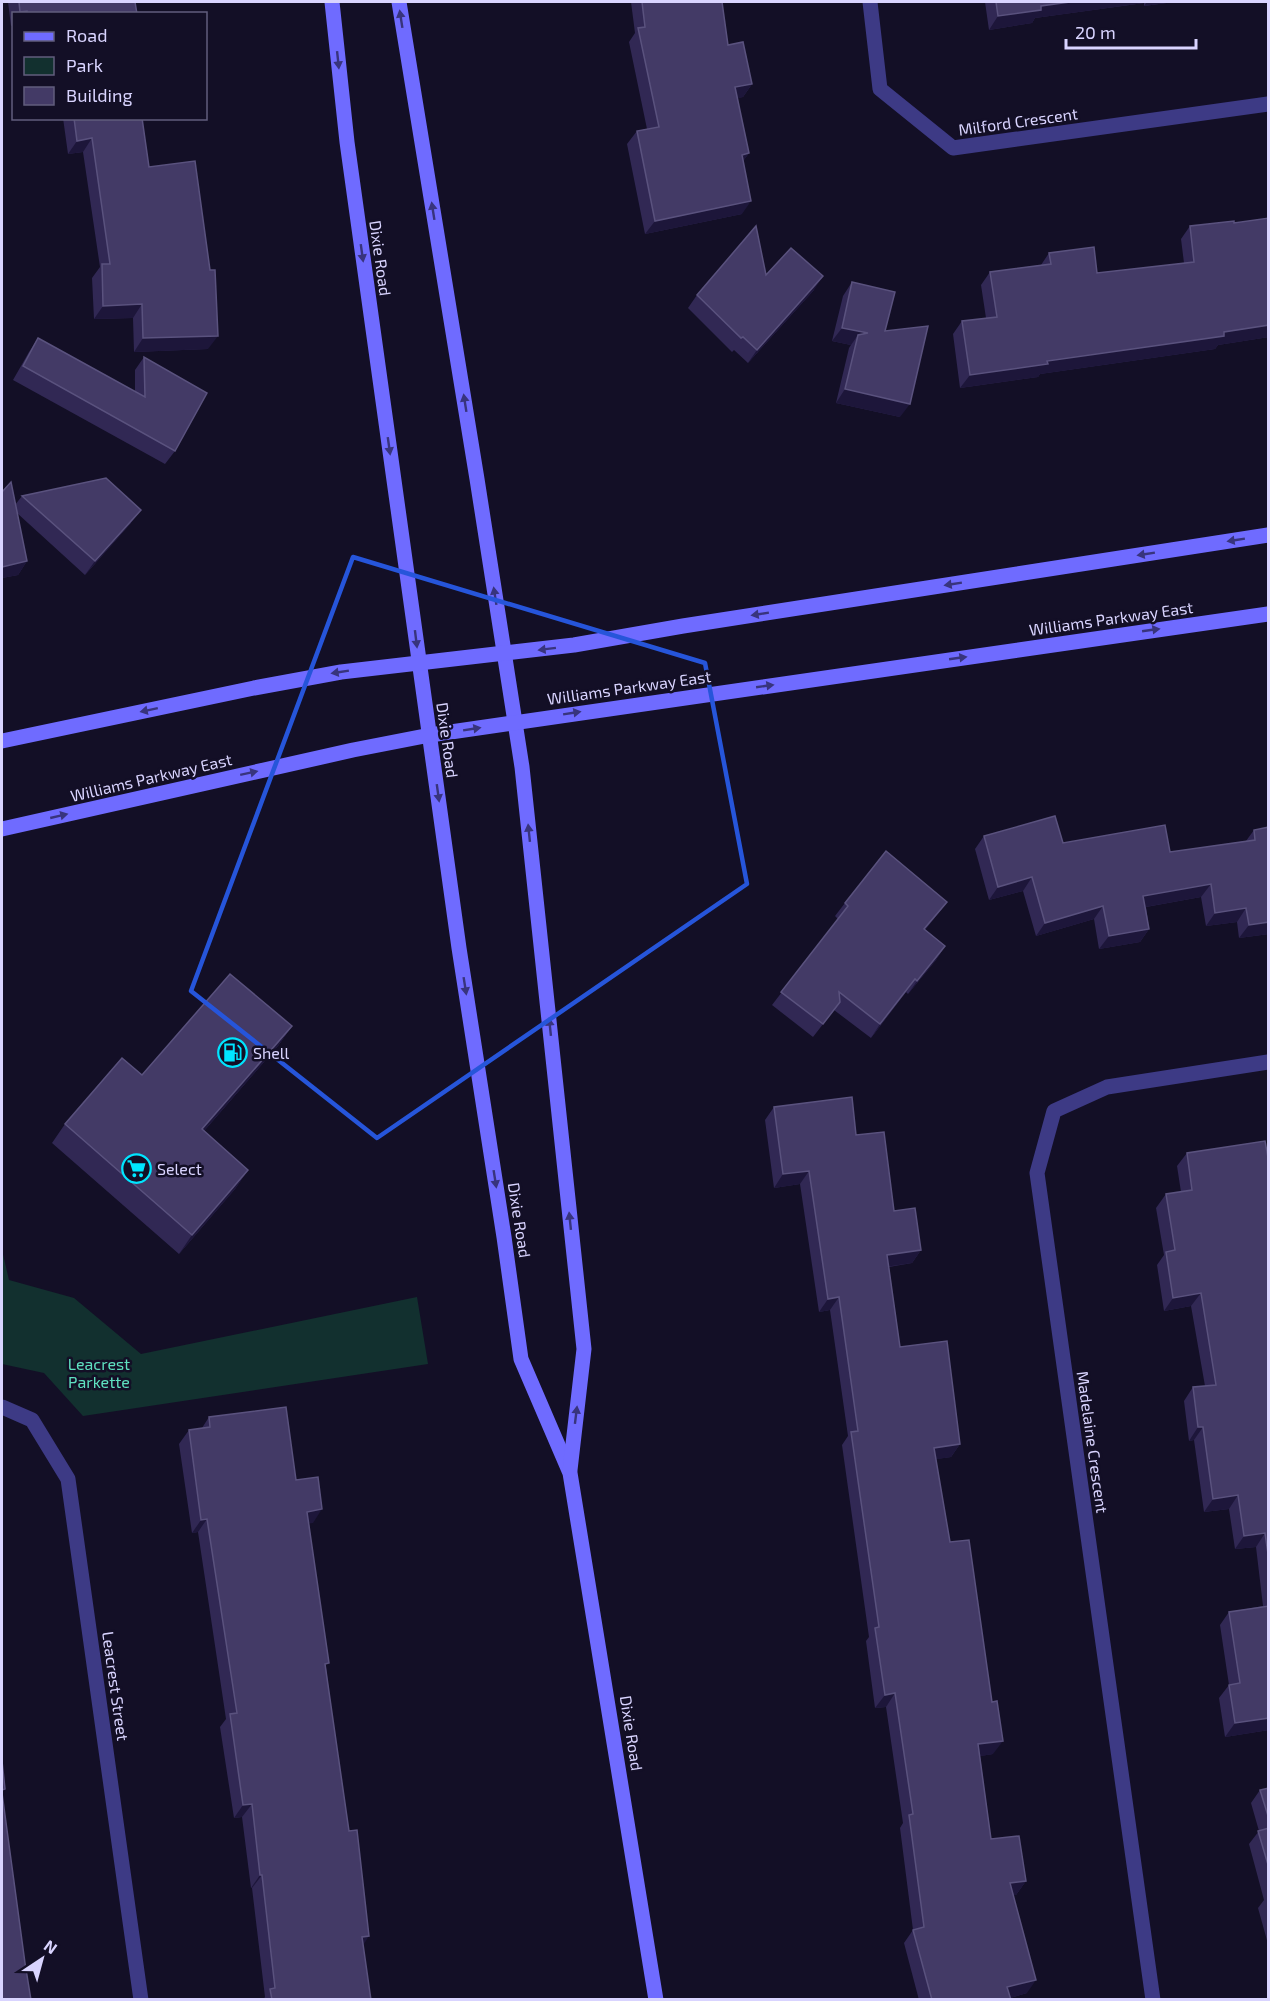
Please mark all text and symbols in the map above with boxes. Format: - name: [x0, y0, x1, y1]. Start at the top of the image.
- one-way arrow: [397, 9, 406, 28]
- legend: [12, 12, 207, 120]
- scale bar: [1066, 12, 1196, 50]
- text: 20 m: [1075, 21, 1116, 43]
- text: Road: [66, 24, 107, 46]
- one-way arrow: [333, 50, 343, 69]
- text: Park: [66, 54, 103, 76]
- text: Building: [66, 84, 133, 106]
- street label: Milford Crescent: [957, 103, 1079, 139]
- one-way arrow: [429, 201, 438, 220]
- street label: Dixie Road: [366, 219, 396, 297]
- one-way arrow: [358, 244, 367, 263]
- one-way arrow: [460, 394, 469, 413]
- one-way arrow: [385, 437, 394, 456]
- one-way arrow: [1226, 536, 1245, 545]
- one-way arrow: [1136, 550, 1155, 559]
- one-way arrow: [943, 579, 962, 588]
- one-way arrow: [491, 586, 500, 605]
- street label: Williams Parkway East: [1028, 597, 1194, 639]
- one-way arrow: [751, 609, 770, 618]
- one-way arrow: [1142, 626, 1161, 635]
- one-way arrow: [411, 630, 421, 649]
- one-way arrow: [538, 644, 557, 653]
- one-way arrow: [949, 654, 968, 663]
- street label: Williams Parkway East: [546, 666, 712, 708]
- one-way arrow: [331, 668, 350, 677]
- one-way arrow: [756, 681, 775, 690]
- street label: Dixie Road: [433, 701, 463, 779]
- one-way arrow: [139, 706, 158, 715]
- one-way arrow: [563, 709, 582, 718]
- one-way arrow: [463, 724, 482, 733]
- street label: Williams Parkway East: [68, 749, 234, 805]
- one-way arrow: [240, 768, 259, 777]
- one-way arrow: [433, 784, 442, 803]
- one-way arrow: [49, 811, 68, 820]
- one-way arrow: [524, 823, 534, 842]
- one-way arrow: [460, 977, 469, 996]
- one-way arrow: [545, 1017, 555, 1036]
- fuel station icon: Shell: [216, 1036, 248, 1068]
- place label: Shell: [253, 1043, 290, 1062]
- supermarket icon: Select: [120, 1152, 152, 1184]
- place label: Select: [157, 1159, 202, 1178]
- one-way arrow: [491, 1169, 500, 1188]
- street label: Dixie Road: [505, 1181, 535, 1259]
- one-way arrow: [565, 1211, 575, 1230]
- park label: Leacrest Parkette: [68, 1354, 130, 1391]
- street label: Madelaine Crescent: [1074, 1370, 1112, 1514]
- one-way arrow: [572, 1405, 581, 1424]
- street label: Leacrest Street: [99, 1630, 133, 1742]
- street label: Dixie Road: [617, 1694, 647, 1772]
- north arrow: [12, 1929, 72, 1989]
- text: N: [41, 1935, 61, 1958]

